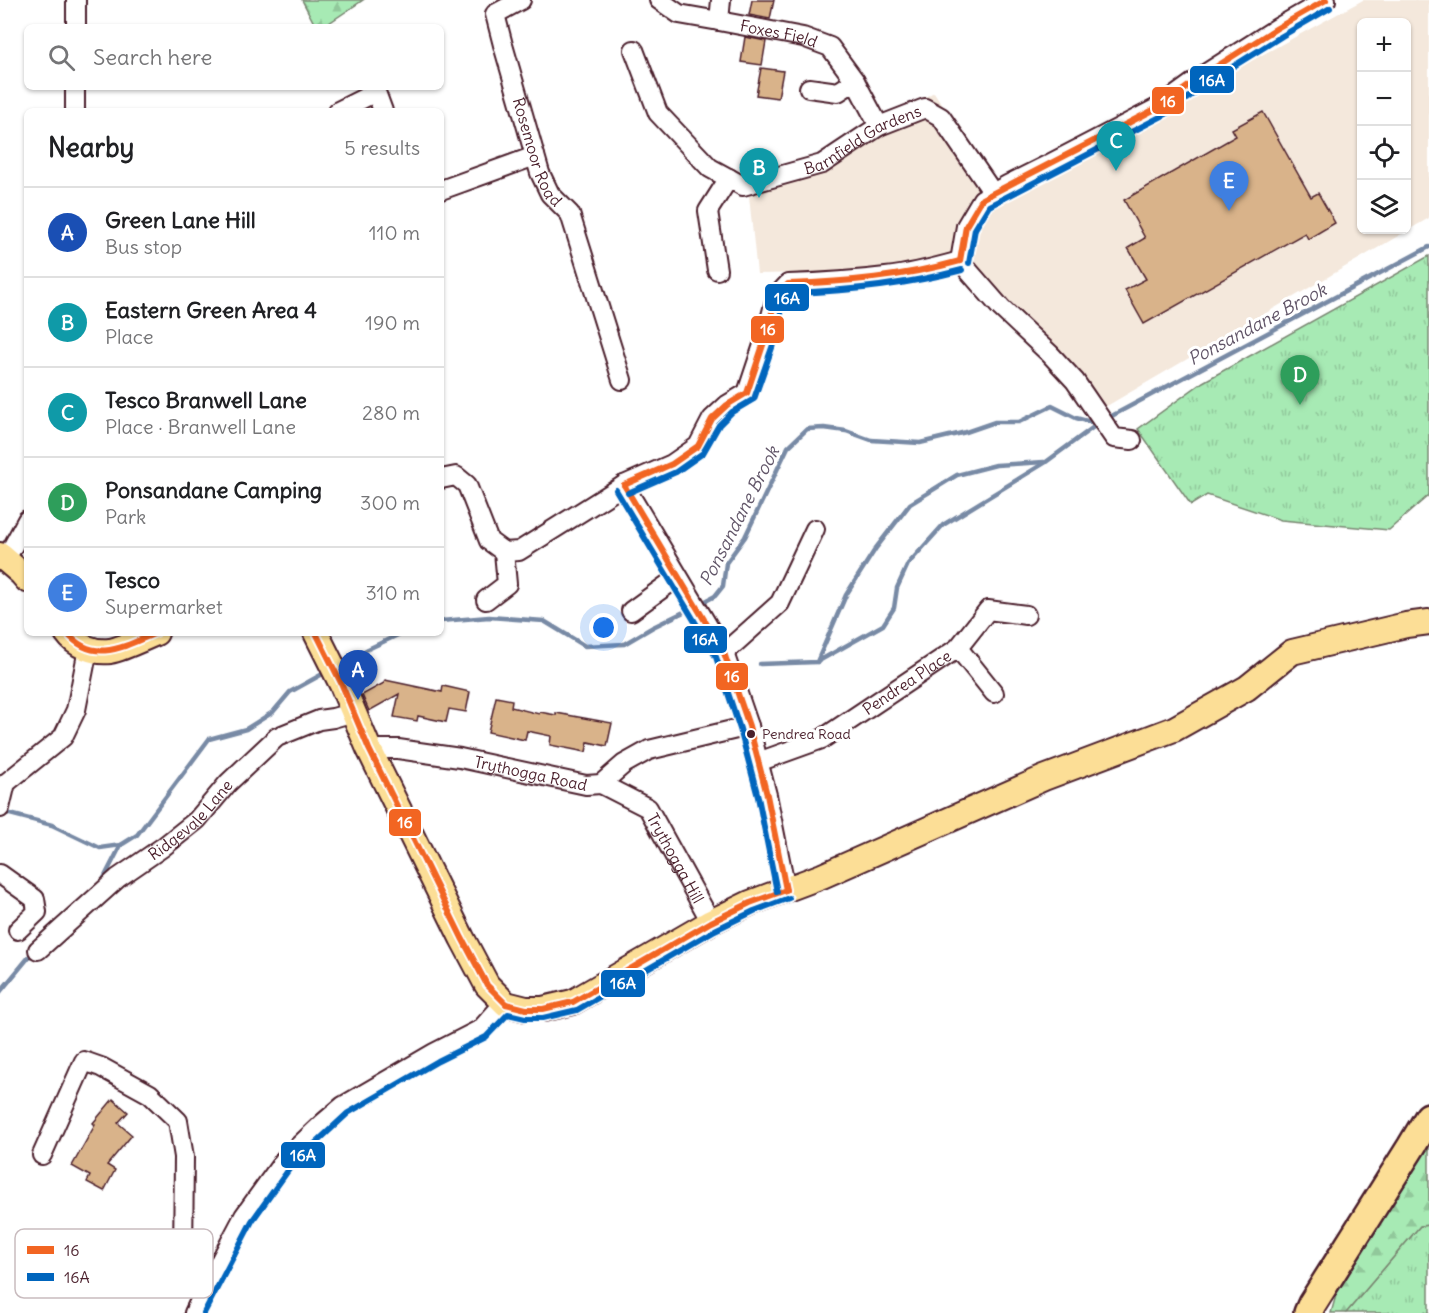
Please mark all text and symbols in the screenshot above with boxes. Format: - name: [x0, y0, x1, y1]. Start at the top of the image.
- street label: Foxes Field: [738, 15, 820, 51]
- map controls: [1357, 18, 1411, 234]
- button: +: [1357, 18, 1411, 72]
- search box: [24, 24, 444, 90]
- icon: search: [45, 41, 78, 74]
- text: Search here: [93, 43, 212, 71]
- line badge: 16A: [1189, 65, 1235, 94]
- text: 16A: [1199, 70, 1225, 90]
- button: −: [1357, 72, 1411, 126]
- line badge: 16: [1151, 86, 1185, 115]
- text: 16: [1160, 91, 1176, 111]
- street label: Rosemoor Road: [509, 95, 567, 211]
- street label: Barnfield Gardens: [802, 101, 924, 179]
- pin: C: [1096, 122, 1136, 171]
- button: locate: [1357, 126, 1411, 180]
- text: Nearby: [48, 131, 134, 164]
- text: 5 results: [344, 135, 420, 160]
- pin: B: [740, 148, 778, 198]
- pin: E: [1210, 162, 1248, 211]
- button: layers: [1357, 180, 1411, 234]
- text: Green Lane Hill: [105, 206, 256, 234]
- text: A: [61, 220, 74, 245]
- text: 110 m: [369, 220, 420, 245]
- text: Bus stop: [105, 234, 182, 259]
- water label: Ponsandane Brook: [1184, 277, 1332, 370]
- line badge: 16A: [764, 283, 810, 312]
- text: 16A: [774, 288, 800, 308]
- text: Eastern Green Area 4: [105, 296, 317, 324]
- text: B: [61, 310, 74, 335]
- text: 190 m: [365, 310, 420, 335]
- line badge: 16: [750, 315, 785, 344]
- text: 16: [760, 319, 776, 339]
- text: Place: [105, 324, 153, 349]
- pin: D: [1280, 356, 1320, 405]
- text: Tesco Branwell Lane: [105, 386, 307, 414]
- text: C: [61, 400, 74, 425]
- text: 280 m: [362, 400, 420, 425]
- text: Place · Branwell Lane: [105, 414, 296, 439]
- water label: Ponsandane Brook: [694, 441, 785, 590]
- text: Ponsandane Camping: [105, 476, 322, 504]
- text: D: [60, 490, 75, 515]
- text: 300 m: [360, 490, 420, 515]
- text: Park: [105, 504, 146, 529]
- text: Tesco: [105, 566, 160, 594]
- text: E: [62, 580, 73, 605]
- text: 310 m: [365, 580, 420, 605]
- text: Supermarket: [105, 594, 223, 619]
- your location: [589, 613, 618, 642]
- line badge: 16A: [683, 625, 728, 654]
- text: 16A: [692, 629, 718, 649]
- street label: Pendrea Place: [859, 645, 955, 719]
- pin: A: [338, 650, 378, 700]
- line badge: 16: [715, 662, 749, 691]
- text: 16: [724, 666, 740, 686]
- place label: Pendrea Road: [762, 725, 851, 743]
- marker: Pendrea Road: [745, 728, 757, 740]
- street label: Trythogga Road: [472, 751, 589, 795]
- street label: Ridgevale Lane: [144, 775, 237, 864]
- line badge: 16: [388, 808, 422, 837]
- street label: Trythogga Hill: [643, 810, 709, 907]
- text: 16: [397, 812, 413, 832]
- line badge: 16A: [600, 969, 646, 998]
- text: 16A: [610, 973, 636, 993]
- line badge: 16A: [280, 1141, 326, 1169]
- text: 16A: [290, 1145, 316, 1165]
- legend: [15, 1229, 213, 1298]
- text: 16: [64, 1240, 80, 1260]
- text: 16A: [64, 1267, 90, 1287]

